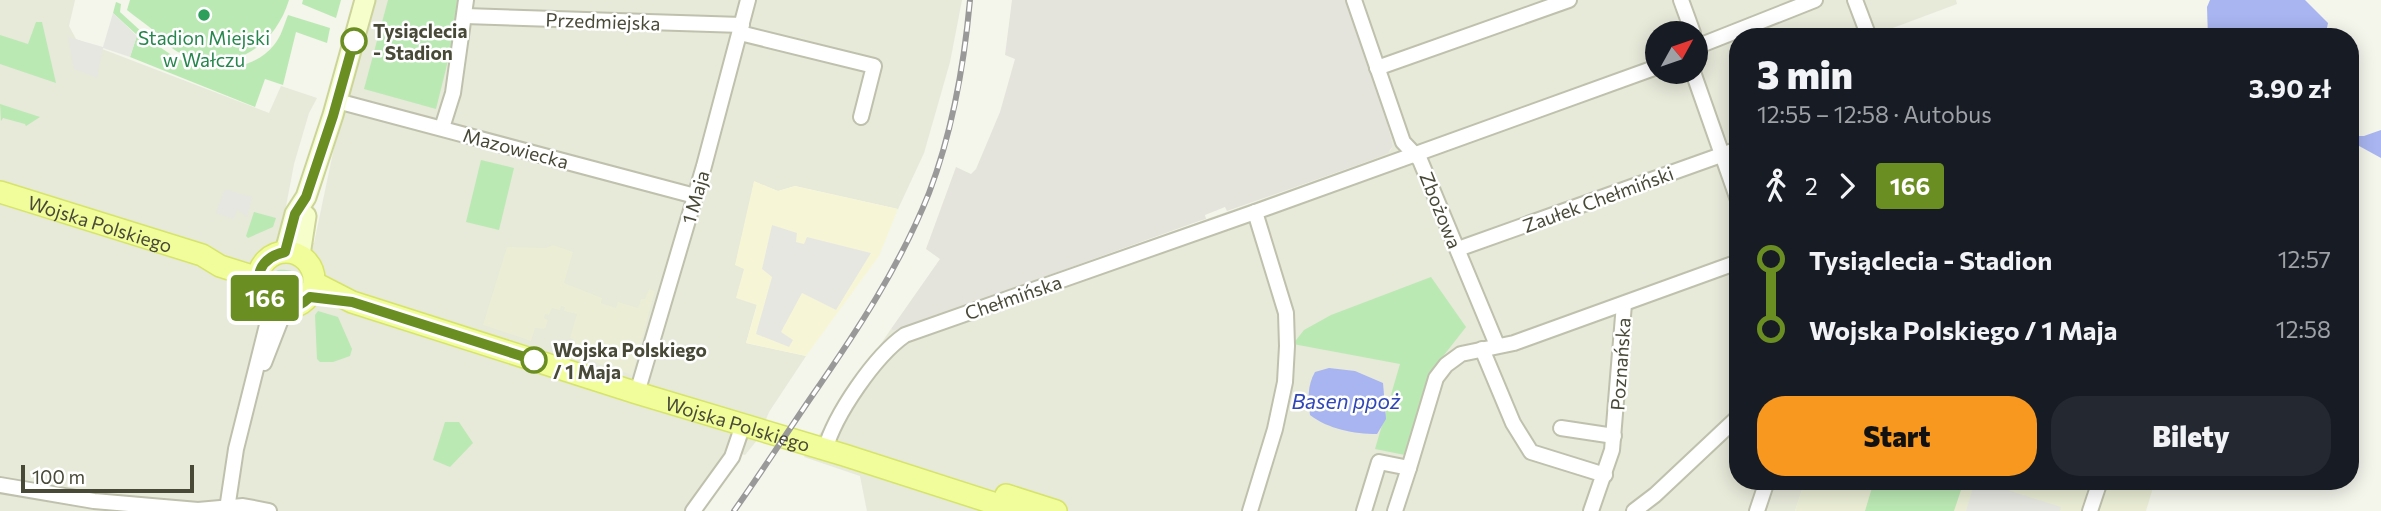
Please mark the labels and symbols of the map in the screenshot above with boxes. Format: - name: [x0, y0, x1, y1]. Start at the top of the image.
- marker: Stadion Miejski w Wałczu: [196, 7, 212, 23]
- street label: Przedmiejska: [545, 7, 661, 35]
- place label: Tysiąclecia - Stadion: [373, 19, 467, 64]
- north arrow: [1645, 21, 1708, 84]
- place label: Stadion Miejski w Wałczu: [138, 26, 270, 71]
- marker: Tysiąclecia - Stadion: [341, 28, 367, 54]
- street label: Mazowiecka: [461, 123, 571, 173]
- street label: Zaułek Chełmiński: [1519, 161, 1677, 237]
- street label: 1 Maja: [676, 168, 714, 226]
- street label: Zbożowa: [1415, 168, 1467, 252]
- street label: Wojska Polskiego: [25, 190, 175, 257]
- street label: Chełmińska: [962, 270, 1064, 324]
- line badge: 166: [225, 275, 305, 321]
- street label: Poznańska: [1605, 317, 1635, 411]
- place label: Wojska Polskiego / 1 Maja: [553, 338, 707, 383]
- marker: Wojska Polskiego / 1 Maja: [521, 347, 547, 373]
- water label: Basen ppoż: [1291, 388, 1401, 413]
- street label: Wojska Polskiego: [663, 391, 813, 456]
- scale bar: [21, 462, 194, 494]

